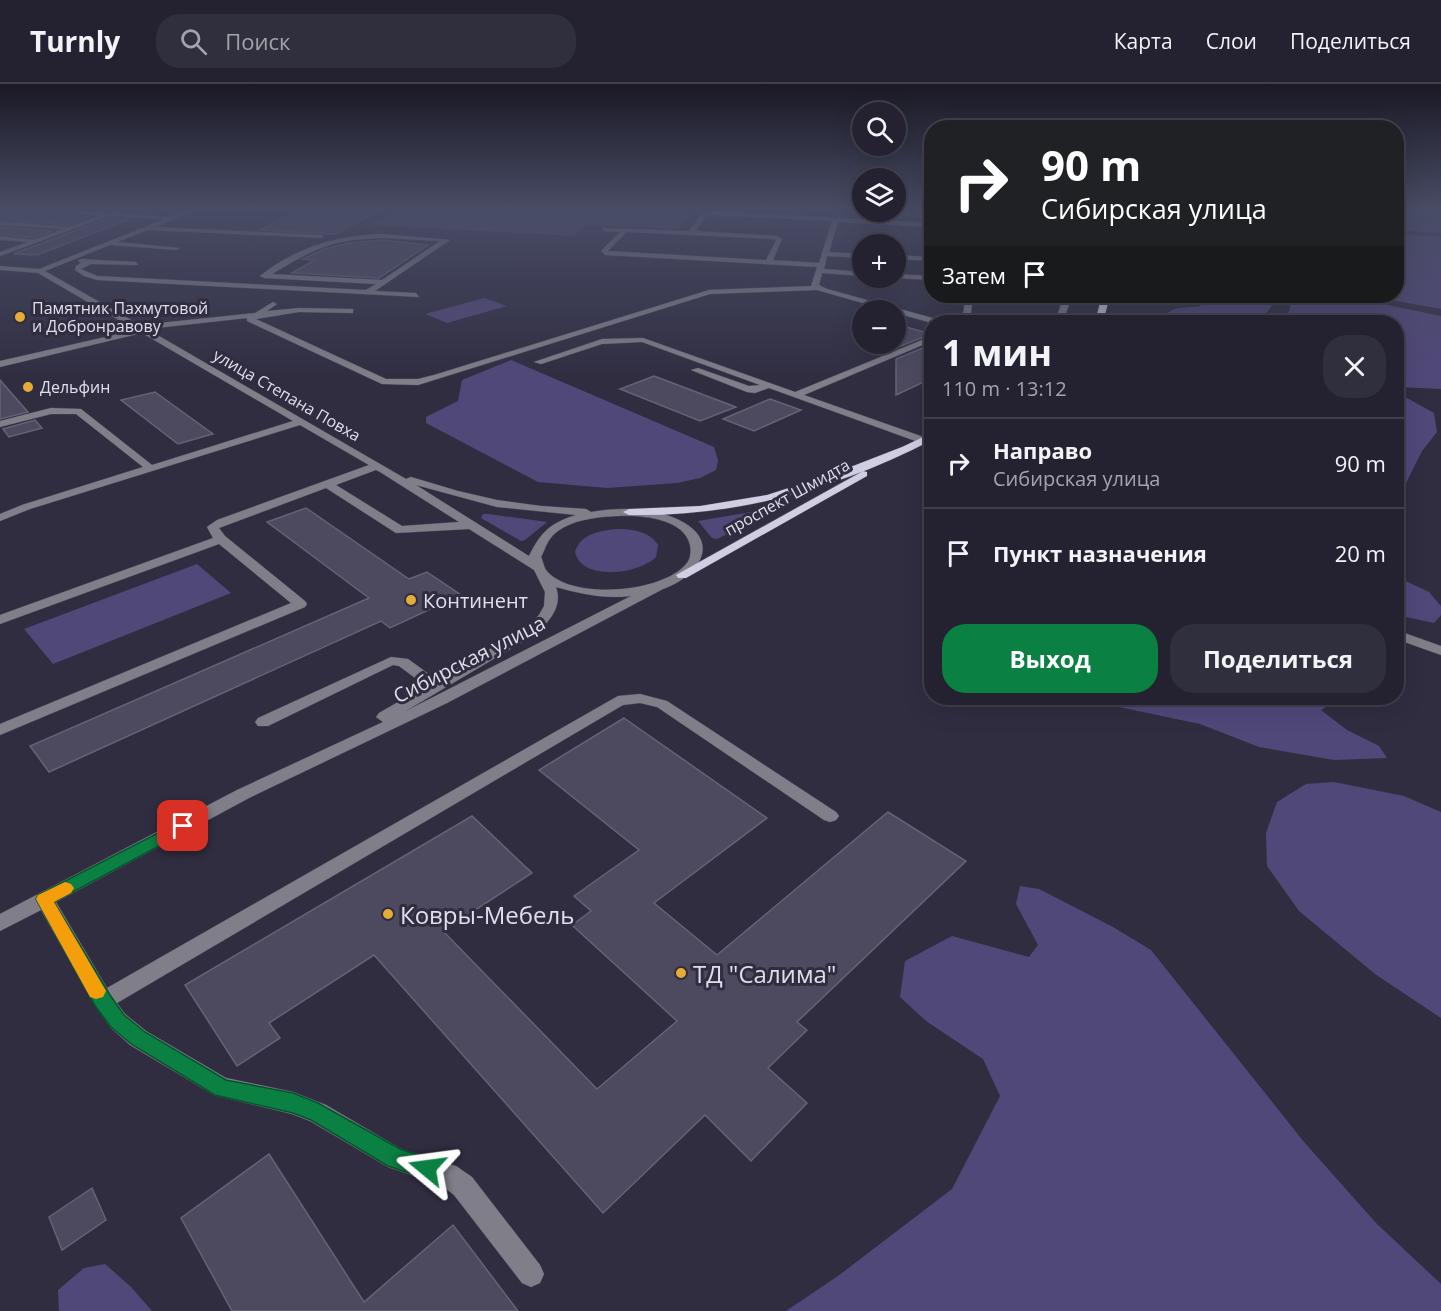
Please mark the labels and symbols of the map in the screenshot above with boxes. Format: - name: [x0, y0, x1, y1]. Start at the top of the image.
- place label: Памятник Пахмутовой и Добронравову: [32, 297, 208, 337]
- marker: Памятник Пахмутовой и Добронравову: [13, 310, 27, 324]
- street label: улица Степана Повха: [209, 344, 365, 446]
- place label: Дельфин: [40, 376, 110, 398]
- marker: Дельфин: [21, 380, 35, 394]
- street label: проспект Шмидта: [720, 453, 854, 541]
- place label: Континент: [423, 587, 528, 614]
- marker: Континент: [404, 593, 418, 607]
- street label: Сибирская улица: [388, 609, 550, 709]
- pin: [157, 800, 208, 851]
- place label: Ковры-Мебель: [400, 898, 574, 931]
- marker: Ковры-Мебель: [381, 907, 395, 921]
- place label: ТД "Салима": [693, 957, 836, 990]
- marker: ТД "Салима": [674, 966, 688, 980]
- position arrow: [395, 1136, 459, 1200]

